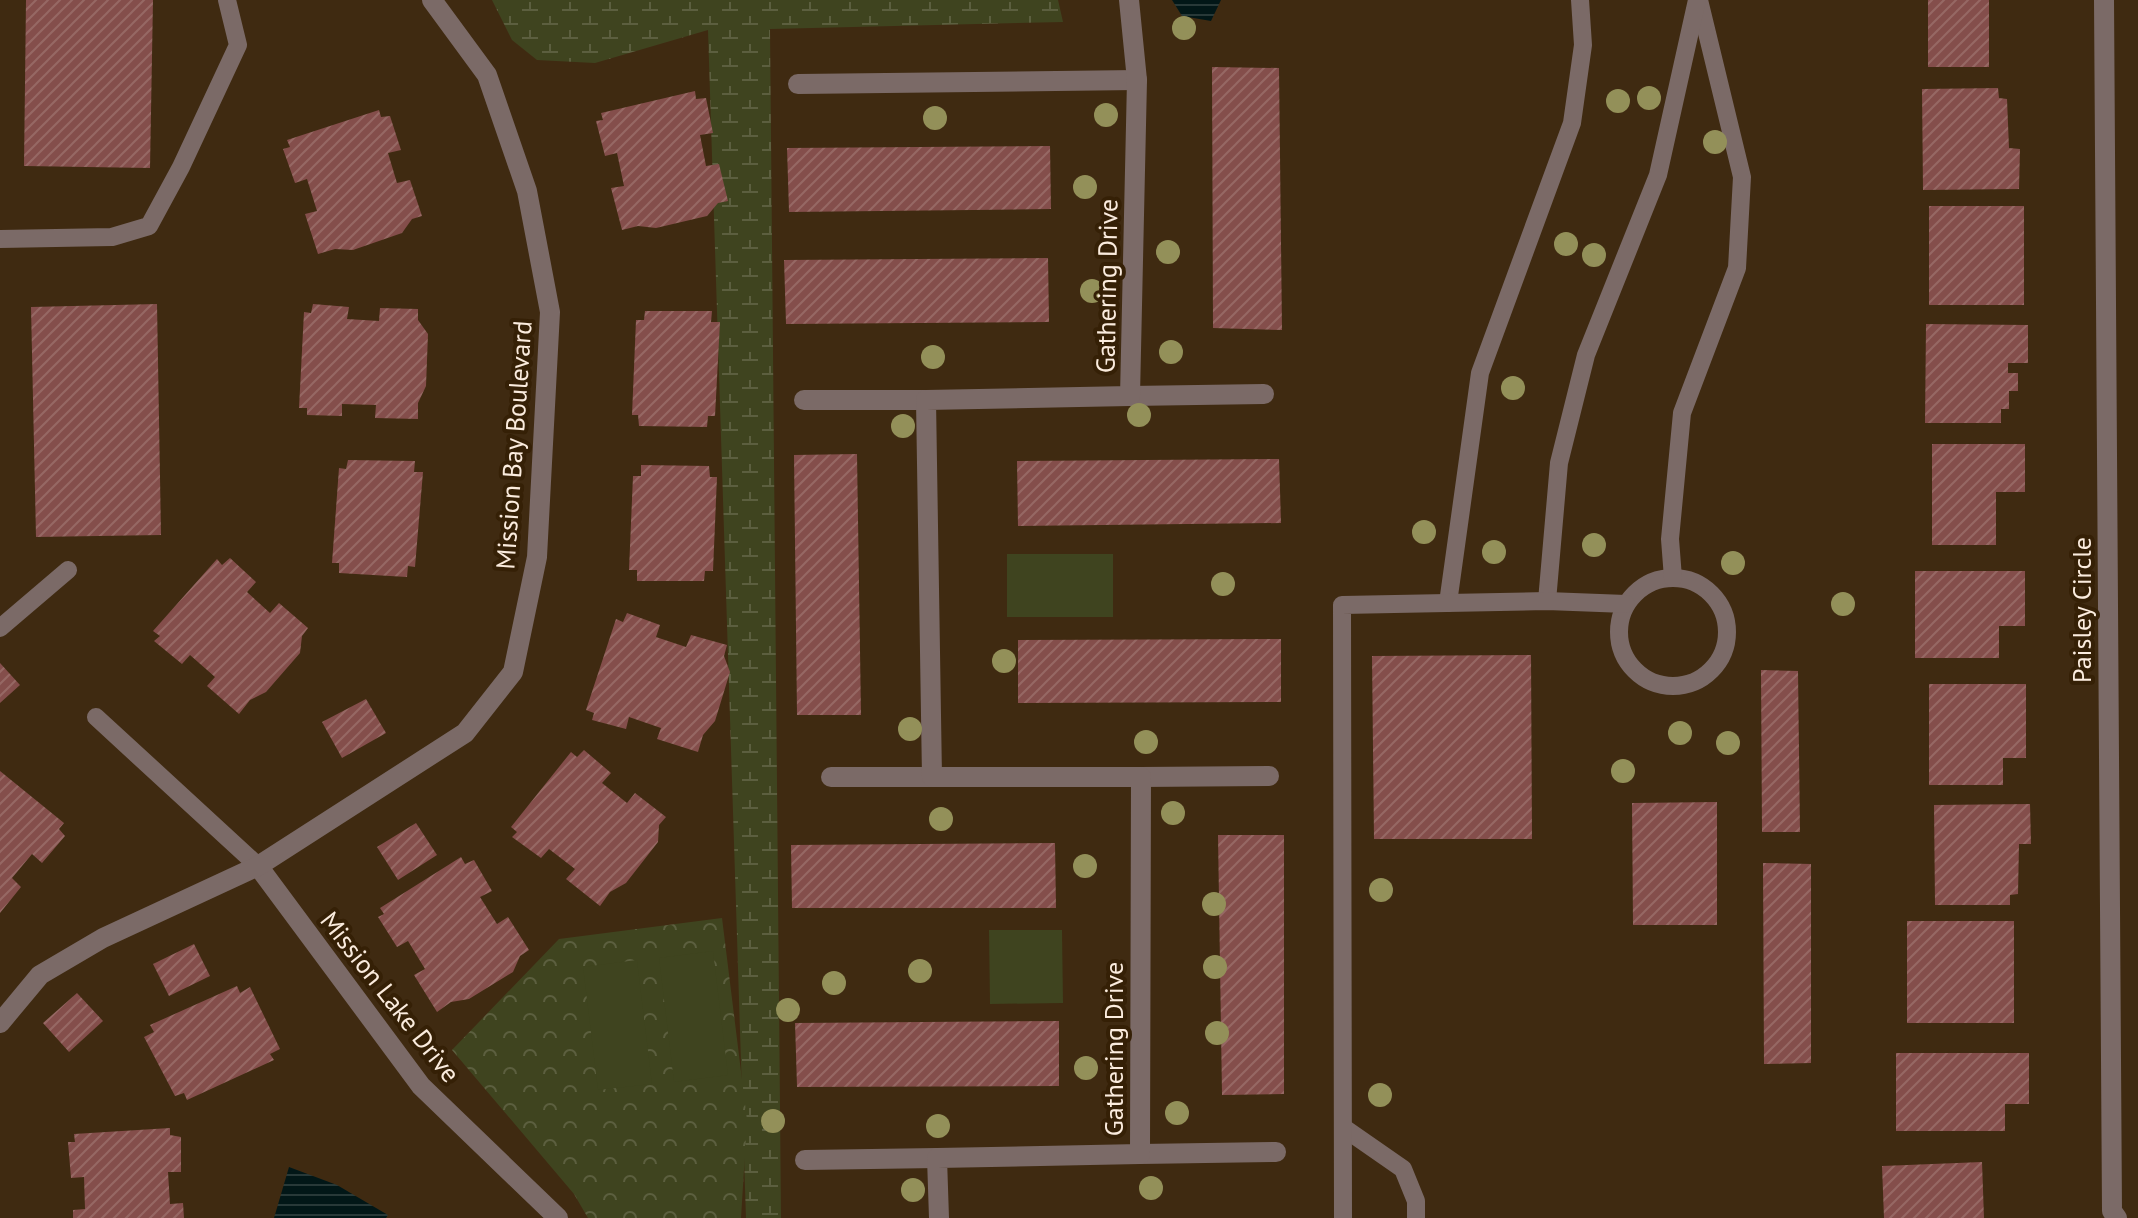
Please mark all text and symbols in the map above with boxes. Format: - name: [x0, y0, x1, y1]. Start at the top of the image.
- street label: Gathering Drive: [1088, 199, 1125, 373]
- street label: Mission Bay Boulevard: [488, 319, 539, 570]
- street label: Paisley Circle: [2065, 537, 2098, 683]
- street label: Mission Lake Drive: [313, 905, 467, 1089]
- street label: Gathering Drive: [1097, 962, 1130, 1136]

